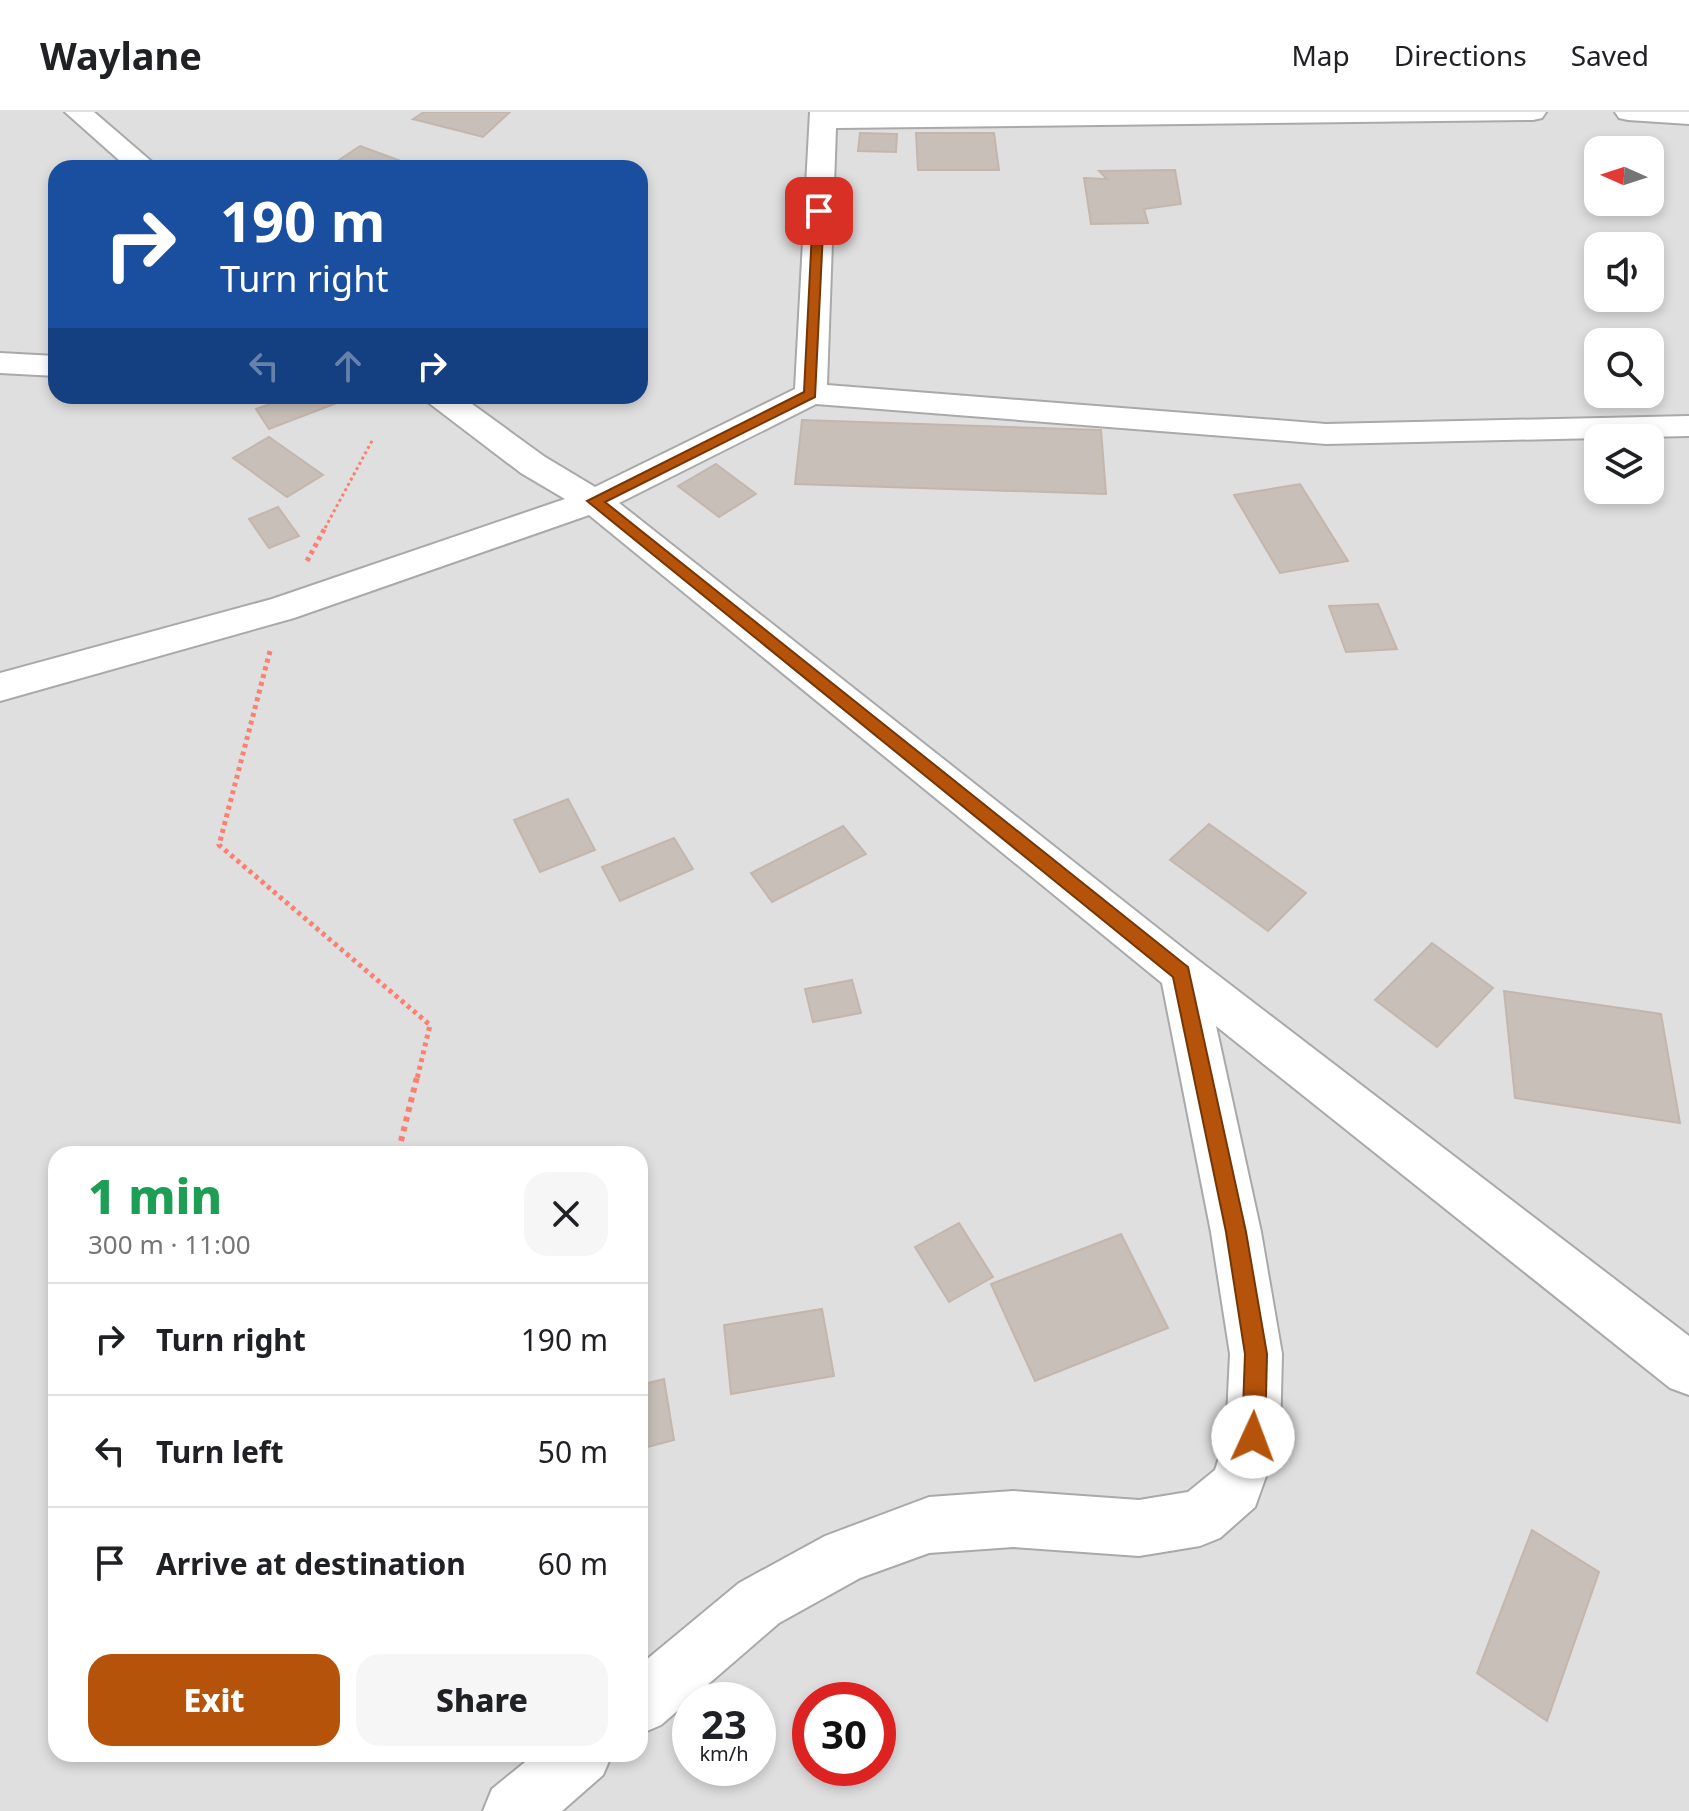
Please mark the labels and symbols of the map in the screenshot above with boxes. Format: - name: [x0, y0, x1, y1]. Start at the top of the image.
- north arrow: [1584, 136, 1664, 216]
- pin: [785, 177, 853, 245]
- position arrow: [1211, 1395, 1295, 1479]
- speed limit sign: 30: [792, 1682, 896, 1786]

